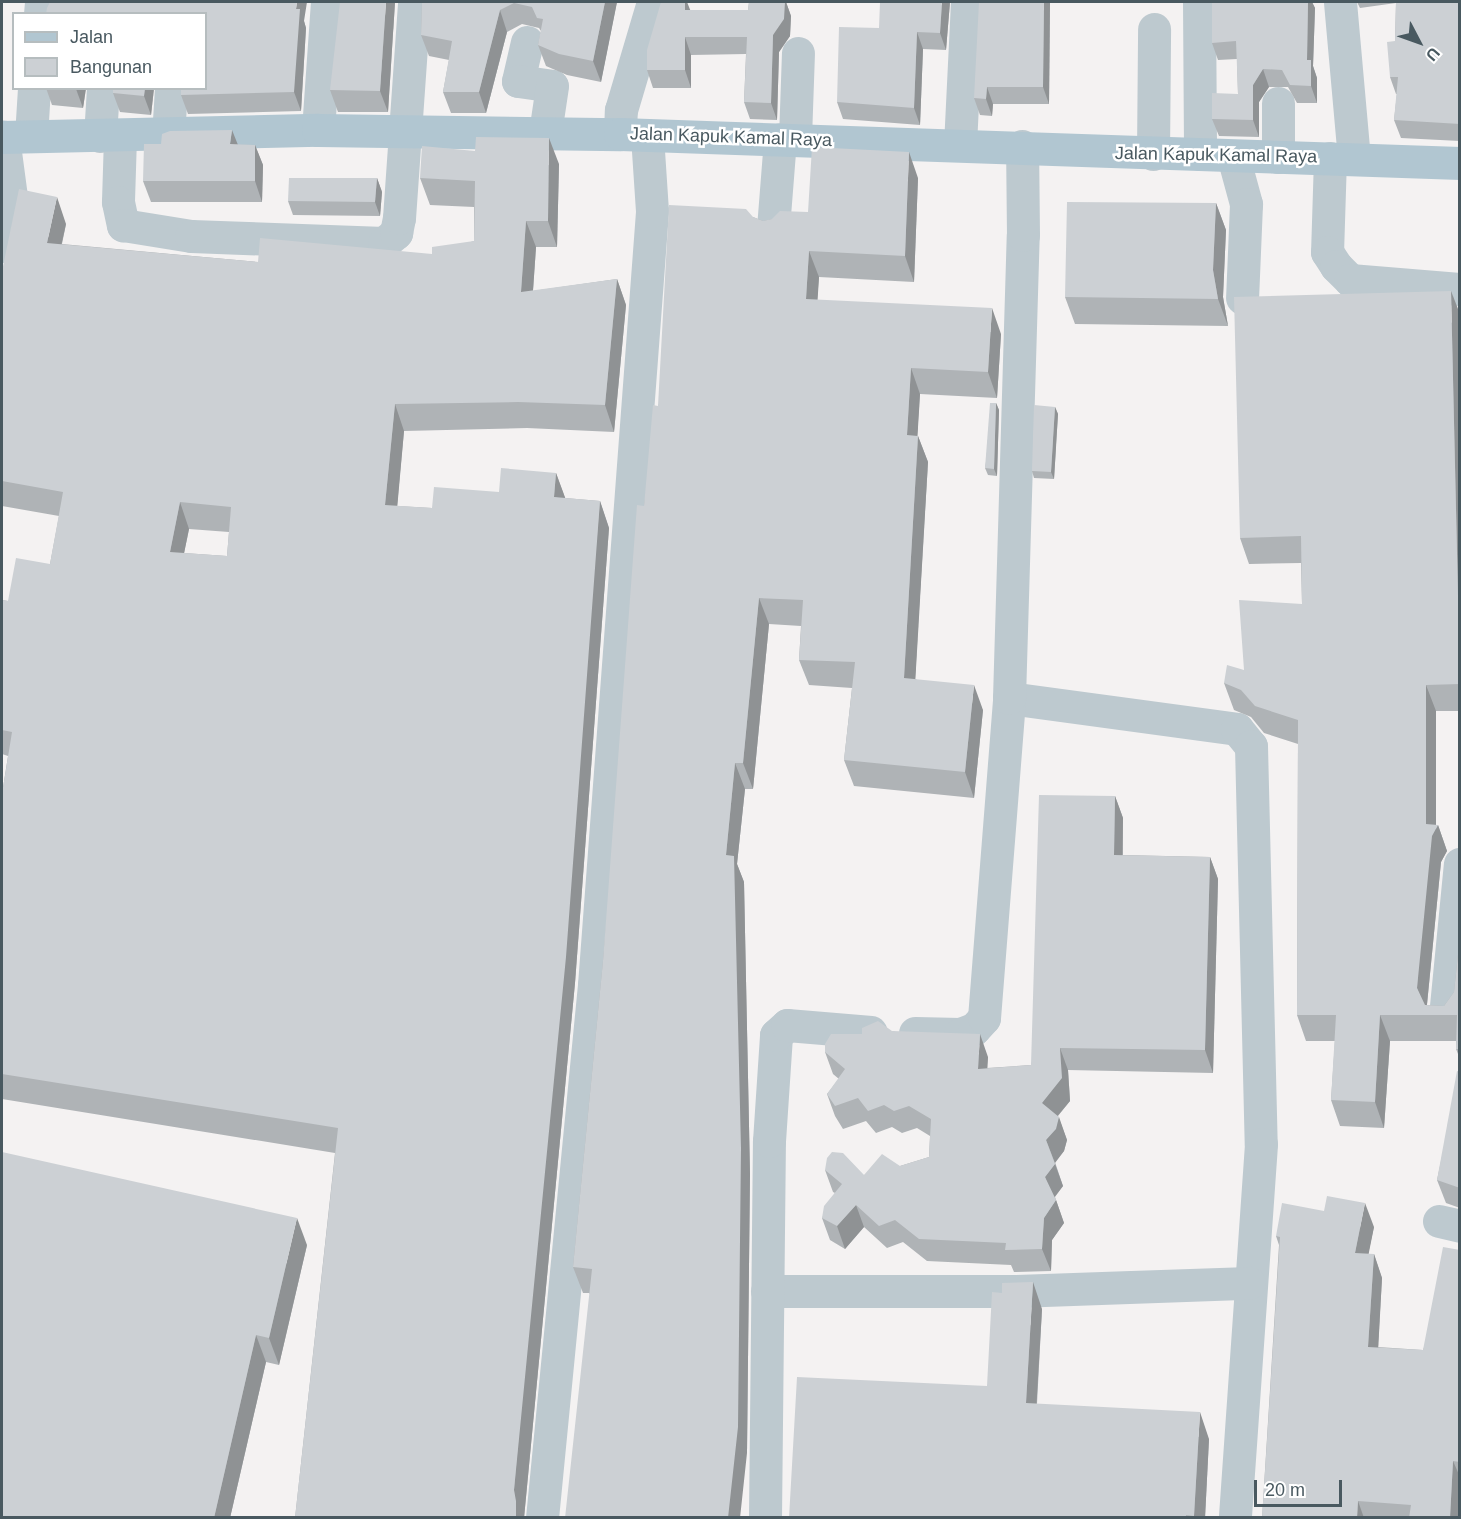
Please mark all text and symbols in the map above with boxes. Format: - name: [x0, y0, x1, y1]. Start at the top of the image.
- legend: [12, 12, 207, 90]
- north arrow: [1389, 12, 1449, 72]
- text: Jalan: [70, 27, 113, 47]
- text: U: [1423, 44, 1443, 64]
- text: Bangunan: [70, 57, 152, 77]
- street label: Jalan Kapuk Kamal Raya: [630, 123, 832, 151]
- street label: Jalan Kapuk Kamal Raya: [1115, 142, 1317, 168]
- scale bar: [1257, 1468, 1346, 1506]
- text: 20 m: [1265, 1480, 1305, 1500]

